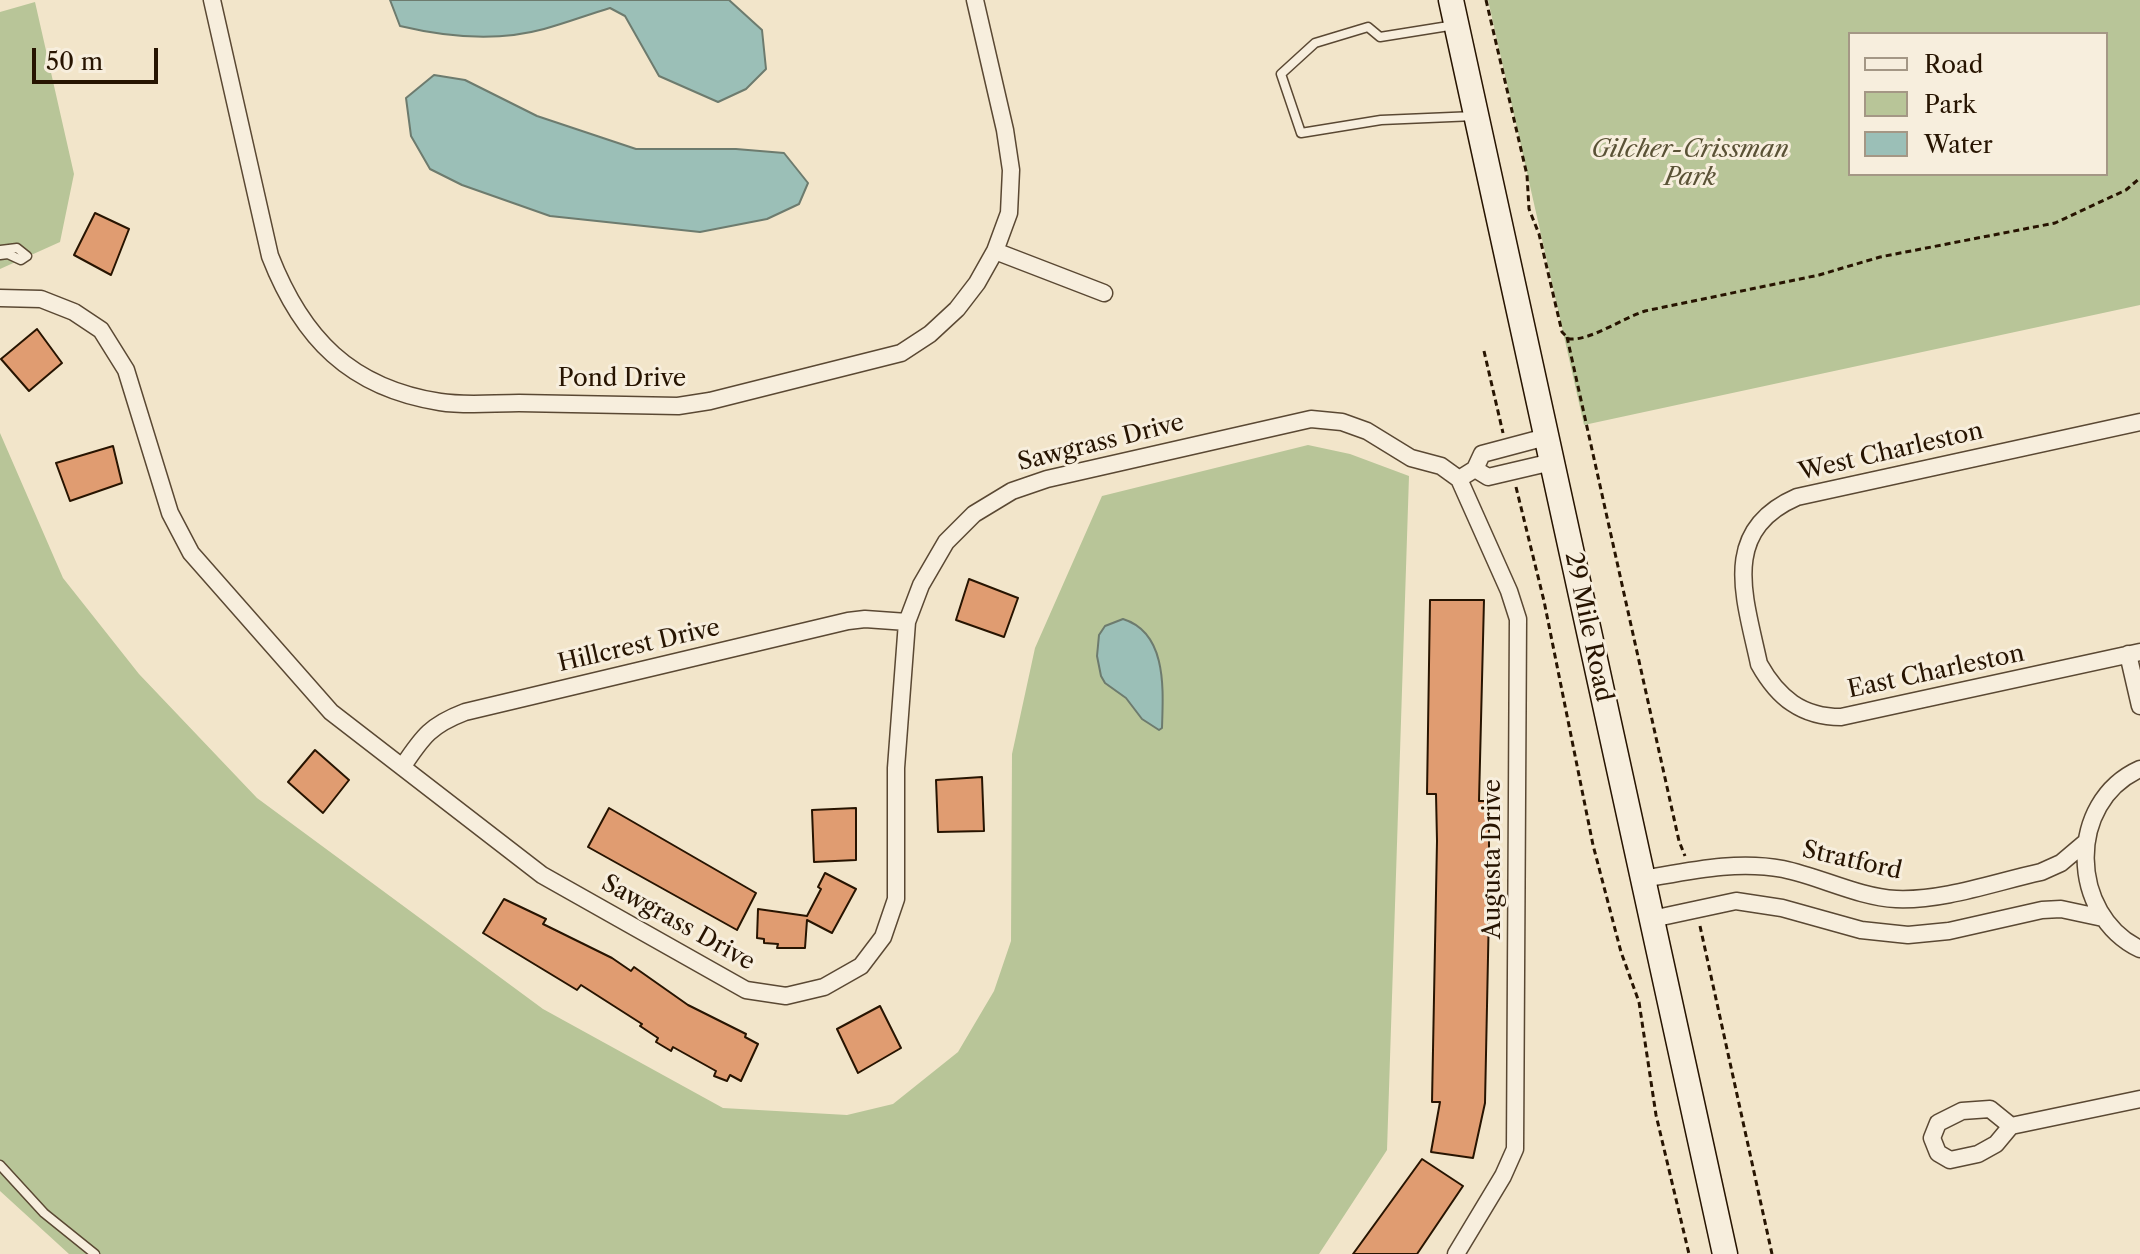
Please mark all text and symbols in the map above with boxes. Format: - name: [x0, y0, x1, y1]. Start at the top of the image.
- scale bar: [36, 32, 162, 82]
- legend: [1848, 32, 2108, 176]
- text: 50 m: [46, 47, 103, 76]
- text: Road: [1924, 50, 1983, 79]
- text: Park: [1924, 90, 1976, 119]
- text: Water: [1924, 130, 1993, 159]
- park label: Gilcher-Crissman Park: [1591, 136, 1789, 192]
- street label: Pond Drive: [558, 365, 686, 393]
- street label: Sawgrass Drive: [1015, 408, 1187, 478]
- street label: West Charleston: [1796, 417, 1986, 487]
- street label: 29 Mile Road: [1558, 550, 1618, 704]
- street label: Hillcrest Drive: [555, 613, 723, 679]
- street label: East Charleston: [1845, 639, 2027, 705]
- street label: Augusta Drive: [1479, 779, 1507, 939]
- street label: Stratford: [1799, 836, 1905, 886]
- street label: Sawgrass Drive: [596, 869, 760, 977]

